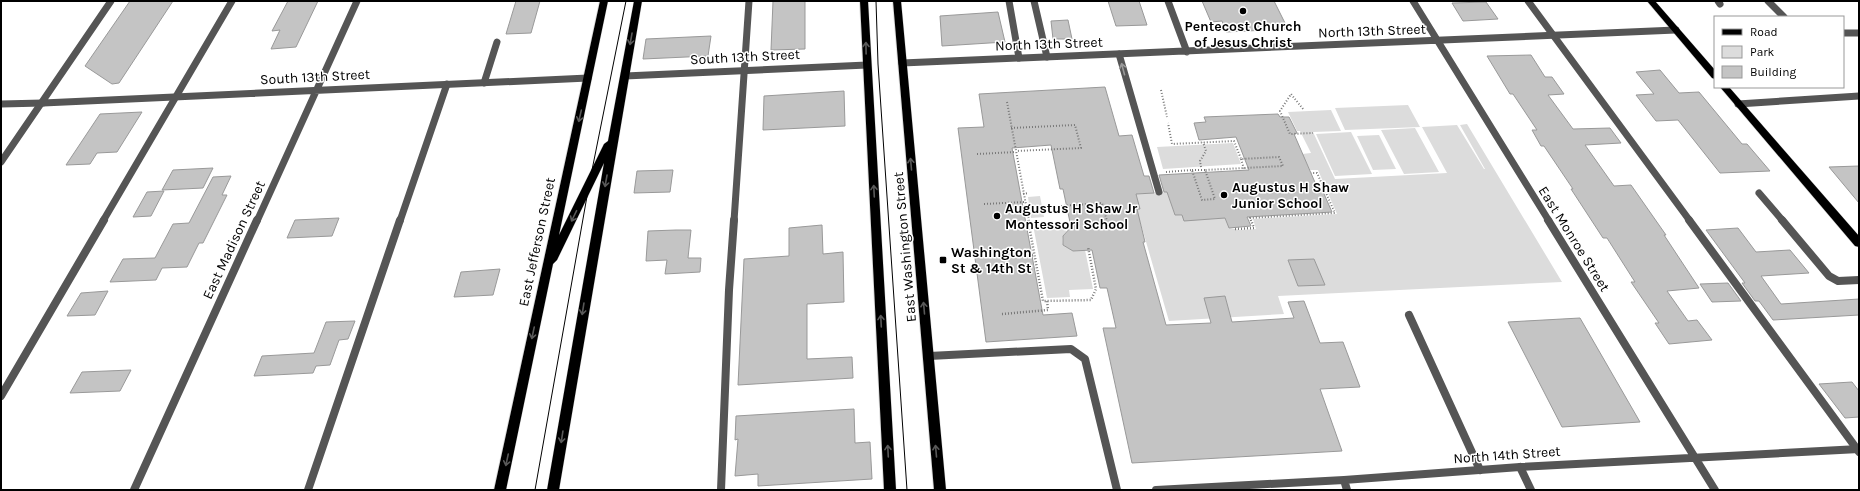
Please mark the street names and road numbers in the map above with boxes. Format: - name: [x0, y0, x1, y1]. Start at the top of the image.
- street label: North 13th Street: [1318, 21, 1426, 41]
- street label: North 13th Street: [995, 34, 1103, 54]
- street label: South 13th Street: [690, 46, 800, 68]
- street label: South 13th Street: [260, 66, 370, 88]
- street label: East Washington Street: [890, 171, 920, 323]
- street label: East Jefferson Street: [515, 176, 559, 308]
- street label: East Madison Street: [199, 178, 269, 302]
- street label: East Monroe Street: [1535, 183, 1613, 295]
- street label: North 14th Street: [1453, 443, 1561, 467]

